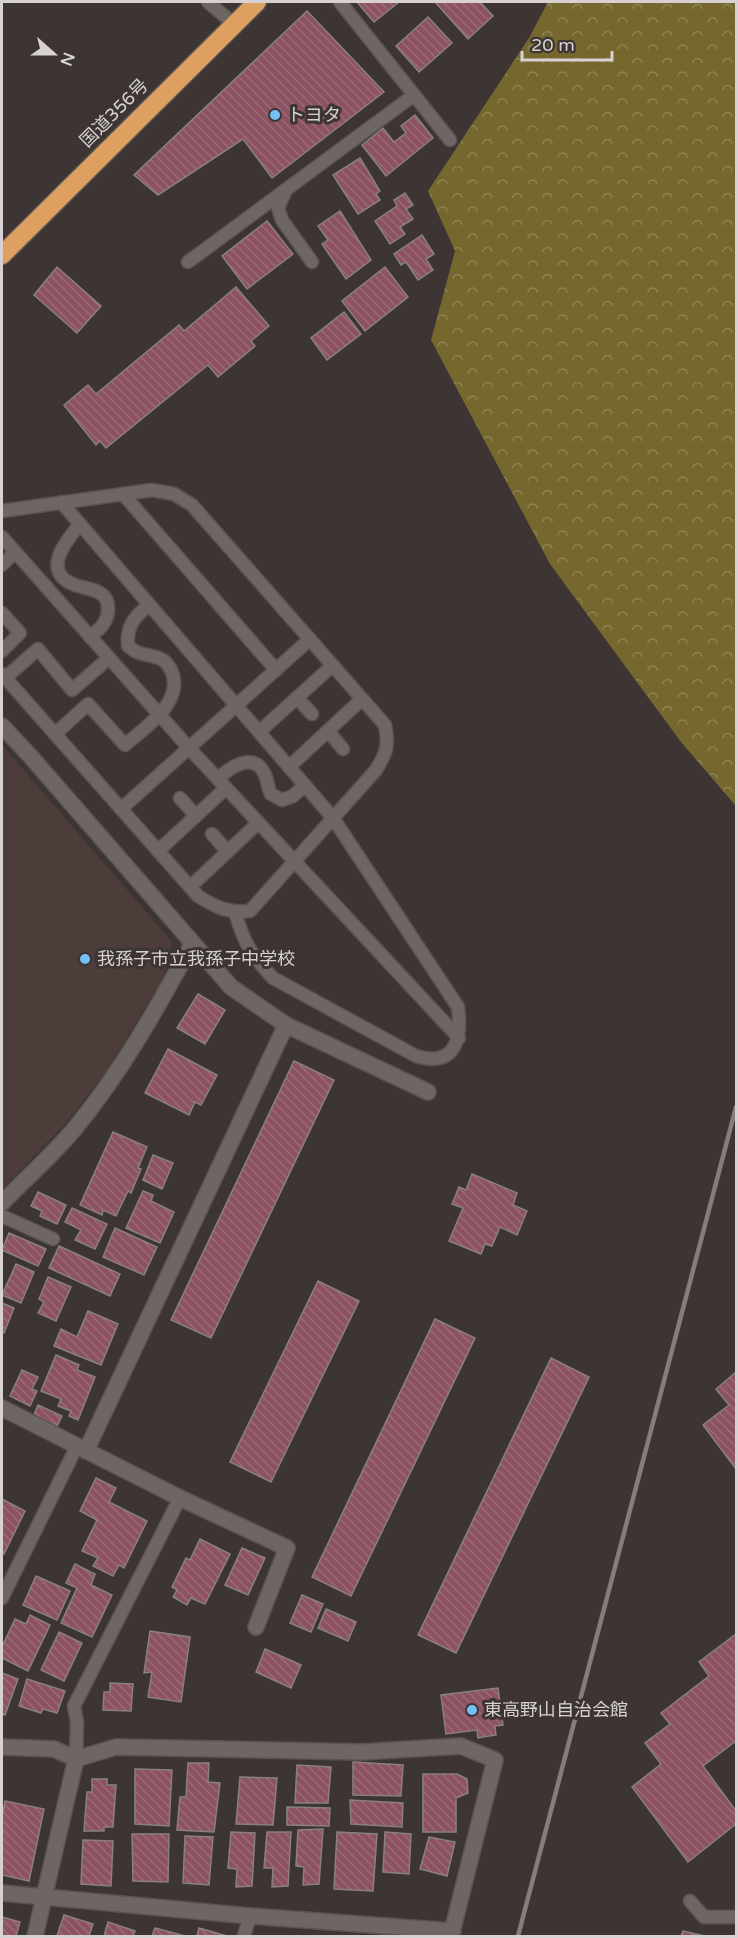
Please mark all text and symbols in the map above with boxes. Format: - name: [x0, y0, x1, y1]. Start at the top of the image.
- north arrow: [24, 24, 84, 84]
- scale bar: [522, 24, 612, 62]
- text: 20 m: [531, 34, 575, 56]
- text: N: [55, 49, 79, 69]
- street label: 国道356号: [75, 74, 153, 152]
- place label: トヨタ: [287, 104, 341, 126]
- marker: トヨタ: [268, 108, 282, 122]
- place label: 我孫子市立我孫子中学校: [97, 948, 295, 970]
- marker: 我孫子市立我孫子中学校: [78, 952, 92, 966]
- place label: 東高野山自治会館: [484, 1699, 628, 1721]
- marker: 東高野山自治会館: [465, 1703, 479, 1717]

